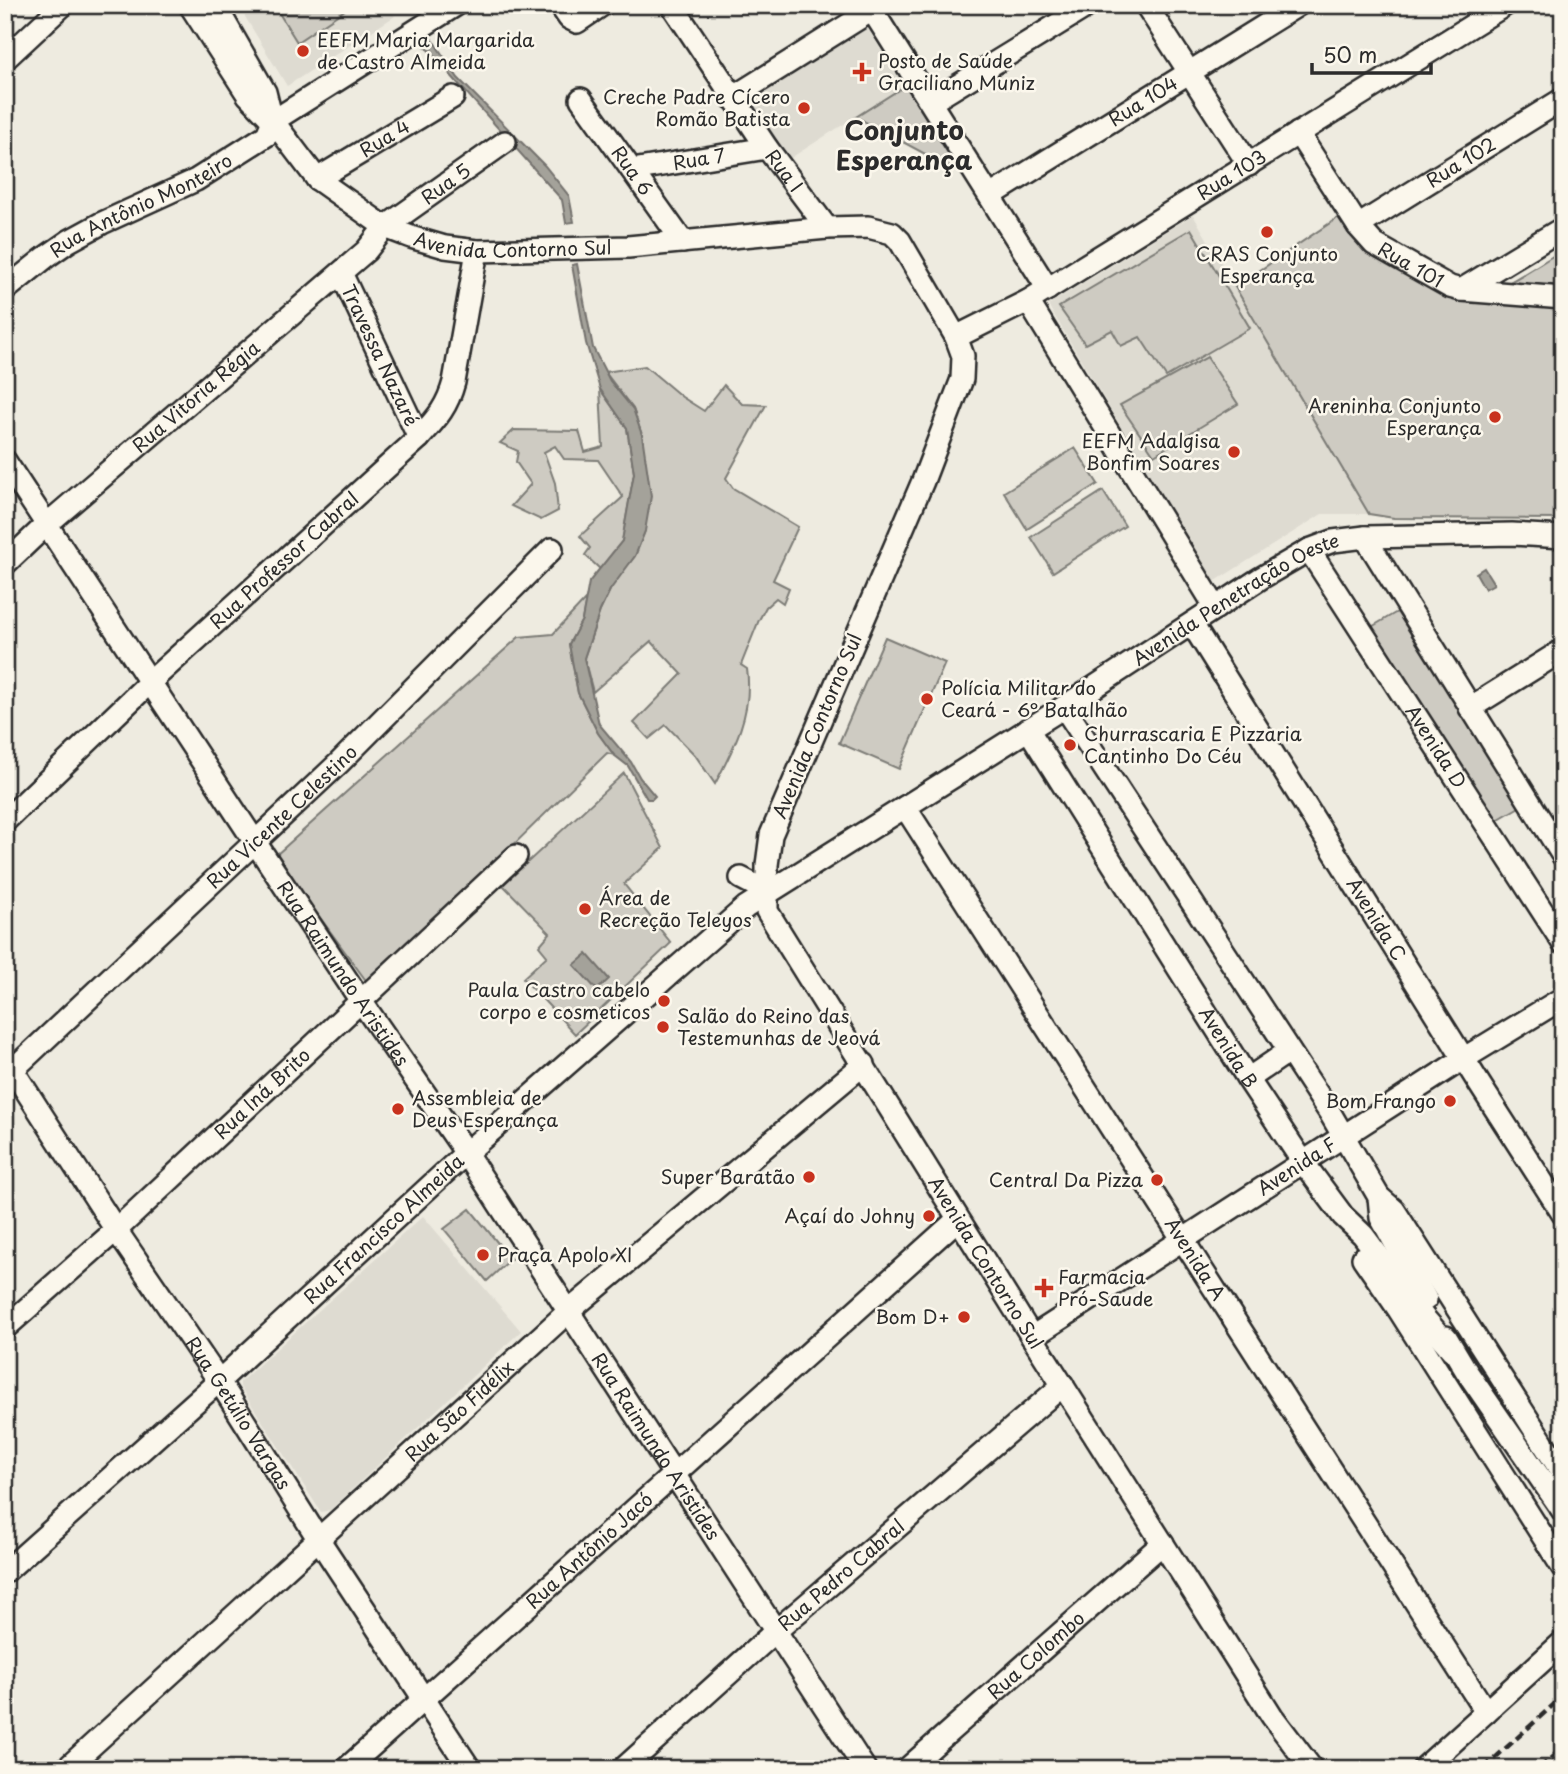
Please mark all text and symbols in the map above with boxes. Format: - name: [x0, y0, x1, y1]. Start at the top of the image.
- place label: EEFM Maria Margarida de Castro Almeida: [317, 25, 535, 75]
- scale bar: [1312, 32, 1432, 76]
- text: 50 m: [1323, 38, 1377, 70]
- marker: EEFM Maria Margarida de Castro Almeida: [295, 43, 311, 59]
- place label: Posto de Saúde Graciliano Muniz: [878, 46, 1035, 96]
- marker: Posto de Saúde Graciliano Muniz: [852, 62, 872, 82]
- street label: Rua 104: [1102, 68, 1183, 132]
- place label: Creche Padre Cícero Romão Batista: [603, 82, 790, 132]
- marker: Creche Padre Cícero Romão Batista: [796, 100, 812, 116]
- district label: Conjunto Esperança: [836, 110, 973, 179]
- street label: Rua 4: [354, 111, 415, 163]
- street label: Rua 102: [1420, 129, 1501, 194]
- street label: Rua 6: [605, 139, 660, 201]
- street label: Rua 7: [671, 140, 727, 176]
- street label: Rua 103: [1191, 142, 1271, 206]
- street label: Rua I: [759, 143, 810, 197]
- street label: Rua Antônio Monteiro: [43, 146, 237, 264]
- street label: Rua 5: [415, 156, 476, 210]
- street label: Avenida Contorno Sul: [411, 224, 612, 264]
- marker: CRAS Conjunto Esperança: [1259, 224, 1275, 240]
- street label: Rua 101: [1373, 234, 1449, 294]
- place label: CRAS Conjunto Esperança: [1196, 239, 1338, 289]
- street label: Travessa Nazaré: [335, 279, 426, 430]
- street label: Rua Vitória Régia: [126, 333, 266, 458]
- place label: Areninha Conjunto Esperança: [1308, 391, 1481, 441]
- marker: Areninha Conjunto Esperança: [1487, 409, 1503, 425]
- place label: EEFM Adalgisa Bonfim Soares: [1082, 426, 1220, 476]
- marker: EEFM Adalgisa Bonfim Soares: [1226, 444, 1242, 460]
- street label: Rua Professor Cabral: [203, 484, 364, 635]
- street label: Avenida Penetração Oeste: [1127, 525, 1341, 672]
- street label: Avenida Contorno Sul: [764, 629, 868, 822]
- place label: Polícia Militar do Ceará - 6° Batalhão: [941, 673, 1128, 723]
- marker: Polícia Militar do Ceará - 6° Batalhão: [919, 691, 935, 707]
- street label: Avenida D: [1400, 699, 1474, 793]
- place label: Churrascaria E Pizzaria Cantinho Do Céu: [1084, 719, 1302, 769]
- marker: Churrascaria E Pizzaria Cantinho Do Céu: [1062, 737, 1078, 753]
- street label: Rua Vicente Celestino: [199, 738, 363, 894]
- street label: Avenida C: [1341, 872, 1414, 966]
- street label: Rua Raimundo Aristides: [271, 874, 417, 1071]
- place label: Área de Recreção Teleyos: [599, 883, 752, 933]
- marker: Área de Recreção Teleyos: [577, 901, 593, 917]
- place label: Paula Castro cabelo corpo e cosmeticos: [468, 975, 650, 1025]
- marker: Paula Castro cabelo corpo e cosmeticos: [656, 993, 672, 1009]
- place label: Salão do Reino das Testemunhas de Jeová: [677, 1001, 881, 1051]
- street label: Avenida B: [1193, 1001, 1265, 1093]
- marker: Salão do Reino das Testemunhas de Jeová: [655, 1019, 671, 1035]
- street label: Rua Iná Brito: [207, 1041, 316, 1145]
- place label: Assembleia de Deus Esperança: [412, 1083, 558, 1133]
- place label: Bom Frango: [1325, 1086, 1436, 1114]
- marker: Bom Frango: [1442, 1093, 1458, 1109]
- marker: Assembleia de Deus Esperança: [390, 1101, 406, 1117]
- street label: Avenida F: [1251, 1129, 1341, 1201]
- street label: Rua Francisco Almeida: [297, 1147, 470, 1310]
- place label: Super Baratão: [661, 1162, 795, 1190]
- place label: Central Da Pizza: [989, 1165, 1144, 1193]
- marker: Super Baratão: [801, 1169, 817, 1185]
- street label: Avenida Contorno Sul: [922, 1170, 1051, 1354]
- marker: Central Da Pizza: [1149, 1172, 1165, 1188]
- place label: Açaí do Johny: [785, 1201, 915, 1229]
- marker: Açaí do Johny: [921, 1208, 937, 1224]
- street label: Avenida A: [1159, 1211, 1233, 1305]
- place label: Praça Apolo XI: [497, 1240, 632, 1268]
- marker: Praça Apolo XI: [475, 1247, 491, 1263]
- place label: Farmacia Pró-Saude: [1058, 1262, 1153, 1312]
- marker: Farmacia Pró-Saude: [1036, 1280, 1052, 1296]
- place label: Bom D+: [875, 1302, 950, 1330]
- marker: Bom D+: [956, 1309, 972, 1325]
- street label: Rua Getúlio Vargas: [179, 1330, 299, 1495]
- street label: Rua Raimundo Aristides: [586, 1346, 728, 1545]
- street label: Rua São Fidélix: [398, 1353, 520, 1467]
- street label: Rua Antônio Jacó: [519, 1485, 658, 1614]
- street label: Rua Pedro Cabral: [771, 1512, 910, 1637]
- street label: Rua Colombo: [980, 1604, 1090, 1705]

